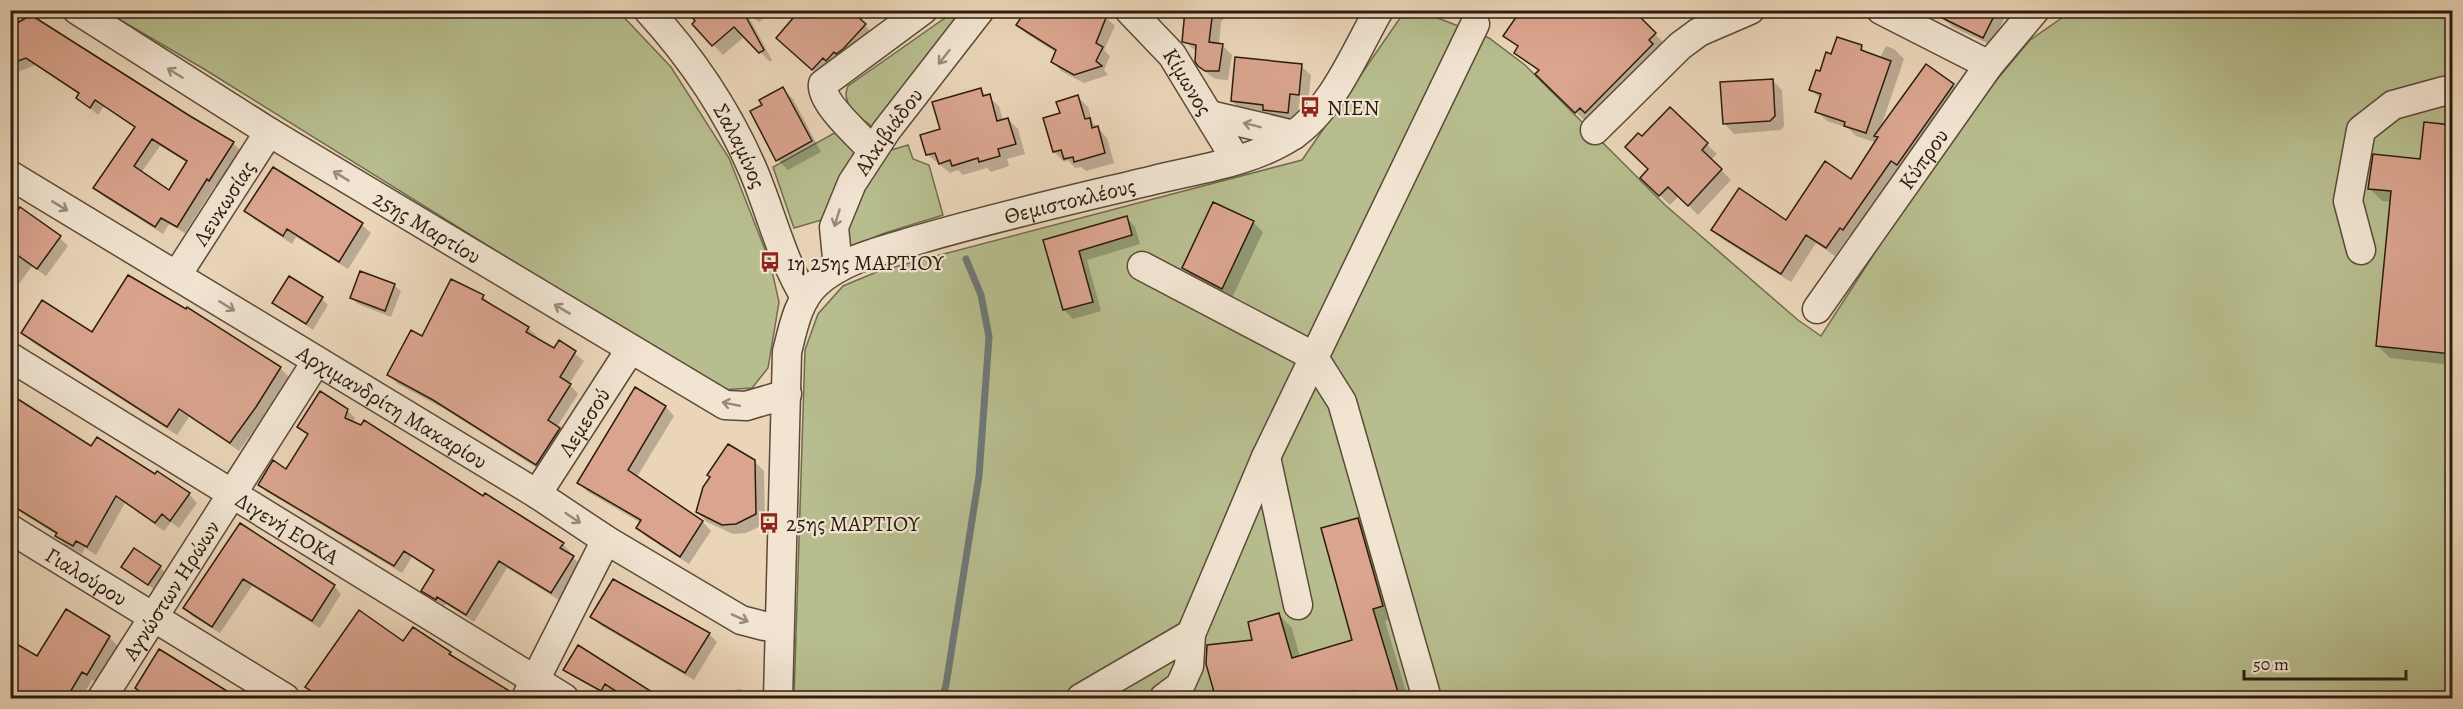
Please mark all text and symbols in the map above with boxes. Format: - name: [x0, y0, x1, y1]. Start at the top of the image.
- street label: Κίμωνος: [1155, 42, 1219, 121]
- one-way arrow: [937, 48, 950, 64]
- one-way arrow: [167, 66, 184, 79]
- street label: Αλκιβιάδου: [847, 82, 930, 182]
- place label: ΝΙΕΝ: [1327, 93, 1380, 123]
- bus stop icon: ΝΙΕΝ: [1298, 95, 1322, 119]
- street label: Σαλαμίνος: [706, 98, 773, 193]
- one-way arrow: [1243, 119, 1262, 131]
- street label: Κύπρου: [1892, 123, 1956, 196]
- street label: Λευκωσίας: [185, 155, 263, 252]
- one-way arrow: [333, 169, 350, 181]
- street label: Θεμιστοκλέους: [1001, 171, 1138, 232]
- street label: 25ης Μαρτίου: [367, 184, 486, 272]
- one-way arrow: [51, 200, 68, 212]
- one-way arrow: [831, 209, 842, 228]
- place label: 1η 25ης ΜΑΡΤΙΟΥ: [787, 248, 945, 278]
- bus stop icon: 1η 25ης ΜΑΡΤΙΟΥ: [758, 250, 782, 274]
- one-way arrow: [218, 301, 235, 313]
- one-way arrow: [554, 302, 571, 314]
- street label: Αρχιμανδρίτη Μακαρίου: [290, 338, 493, 477]
- street label: Λεμεσού: [551, 382, 618, 463]
- one-way arrow: [722, 398, 741, 409]
- street label: Διγενή ΕΟΚΑ: [230, 486, 345, 573]
- place label: 25ης ΜΑΡΤΙΟΥ: [786, 509, 921, 539]
- bus stop icon: 25ης ΜΑΡΤΙΟΥ: [757, 511, 781, 535]
- one-way arrow: [564, 512, 580, 524]
- street label: Αγνώστων Ηρώων: [115, 515, 227, 667]
- street label: Γιαλούρου: [39, 540, 133, 614]
- one-way arrow: [730, 613, 749, 624]
- scale bar: [2244, 643, 2406, 681]
- text: 50 m: [2253, 652, 2289, 676]

